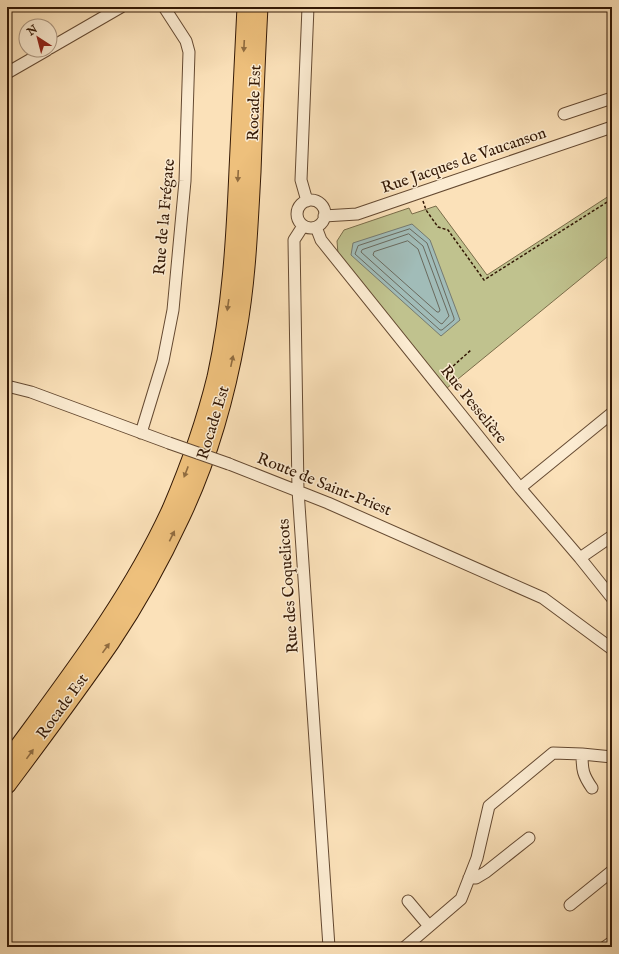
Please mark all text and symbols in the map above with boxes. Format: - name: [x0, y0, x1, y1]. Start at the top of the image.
- north arrow: [18, 18, 58, 58]
- text: N: [24, 22, 41, 40]
- one-way arrow: [240, 40, 247, 52]
- street label: Rocade Est: [244, 64, 266, 141]
- street label: Rue Jacques de Vaucanson: [379, 123, 549, 199]
- street label: Rue de la Frégate: [150, 158, 180, 276]
- one-way arrow: [235, 170, 241, 183]
- one-way arrow: [225, 299, 231, 311]
- one-way arrow: [229, 355, 235, 367]
- street label: Rue Pesselière: [435, 362, 511, 448]
- street label: Rocade Est: [193, 383, 235, 462]
- street label: Route de Saint-Priest: [254, 449, 395, 521]
- one-way arrow: [182, 466, 188, 478]
- street label: Rue des Coquelicots: [274, 518, 304, 654]
- one-way arrow: [168, 530, 175, 542]
- one-way arrow: [102, 643, 110, 654]
- street label: Rocade Est: [33, 670, 94, 744]
- one-way arrow: [26, 748, 34, 759]

